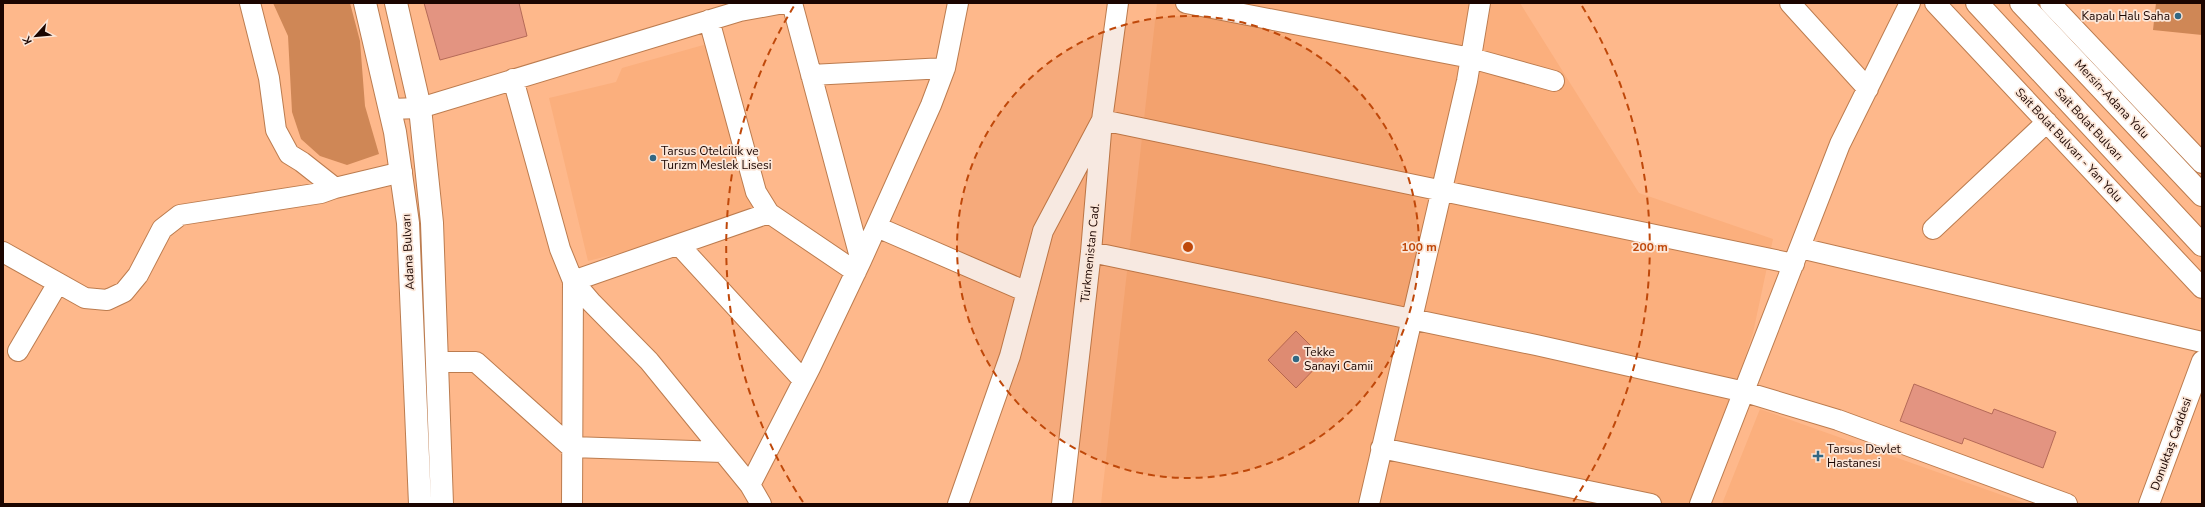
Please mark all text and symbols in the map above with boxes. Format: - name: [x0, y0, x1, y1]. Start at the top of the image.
- place label: Kapalı Halı Saha: [2082, 8, 2170, 24]
- marker: Kapalı Halı Saha: [2173, 11, 2183, 21]
- north arrow: [16, 16, 56, 56]
- text: K: [19, 33, 36, 47]
- street label: Mersin-Adana Yolu: [2071, 56, 2153, 142]
- street label: Sait Bolat Bulvarı: [2051, 84, 2127, 164]
- street label: Sait Bolat Bulvarı - Yan Yolu: [2012, 85, 2126, 205]
- place label: Tarsus Otelcilik ve Turizm Meslek Lisesi: [661, 143, 771, 173]
- marker: Tarsus Otelcilik ve Turizm Meslek Lisesi: [648, 153, 658, 163]
- street label: Türkmenistan Cad.: [1077, 203, 1103, 303]
- street label: Adana Bulvarı: [398, 214, 418, 290]
- text: 100 m: [1401, 239, 1437, 255]
- text: 200 m: [1632, 239, 1668, 255]
- centre of rings: [1181, 240, 1195, 254]
- place label: Tekke Sanayi Camii: [1304, 344, 1373, 374]
- marker: Tekke Sanayi Camii: [1291, 354, 1301, 364]
- street label: Donuktaş Caddesi: [2147, 395, 2195, 493]
- place label: Tarsus Devlet Hastanesi: [1827, 441, 1902, 471]
- marker: Tarsus Devlet Hastanesi: [1812, 450, 1824, 462]

